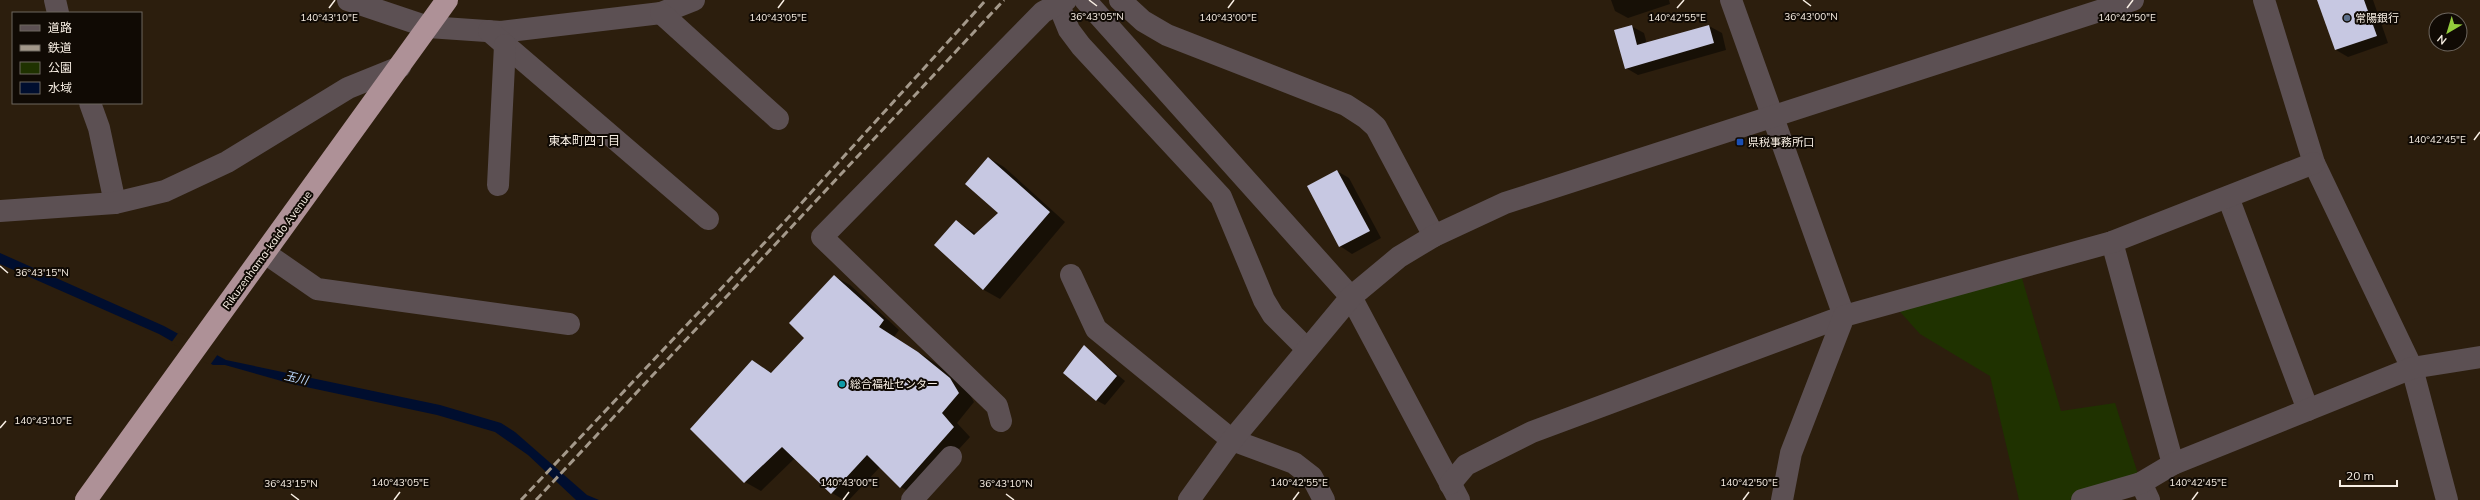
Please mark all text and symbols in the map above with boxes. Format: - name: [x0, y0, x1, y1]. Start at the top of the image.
- text: 36°43'05"N: [1070, 10, 1124, 23]
- text: 36°43'00"N: [1784, 10, 1838, 23]
- text: 140°43'10"E: [300, 11, 358, 24]
- text: 140°43'05"E: [749, 11, 807, 24]
- text: 140°43'00"E: [1199, 11, 1257, 24]
- text: 140°42'55"E: [1648, 11, 1706, 24]
- text: 140°42'50"E: [2098, 11, 2156, 24]
- place label: 常陽銀行: [2355, 11, 2399, 25]
- legend: [12, 12, 142, 104]
- north arrow: [2428, 12, 2468, 52]
- marker: 常陽銀行: [2342, 13, 2352, 23]
- text: 道路: [48, 20, 72, 35]
- text: N: [2434, 32, 2449, 48]
- text: 鉄道: [48, 40, 72, 55]
- text: 公園: [48, 60, 72, 75]
- text: 水域: [48, 80, 72, 95]
- district label: 東本町四丁目: [548, 133, 620, 148]
- text: 140°42'45"E: [2408, 133, 2466, 146]
- place label: 県税事務所口: [1748, 135, 1814, 149]
- marker: 県税事務所口: [1735, 137, 1745, 147]
- street label: Rikuzenhama-kaido Avenue: [219, 188, 315, 312]
- text: 36°43'15"N: [15, 266, 69, 279]
- water label: 玉川: [283, 368, 311, 388]
- place label: 総合福祉センター: [850, 377, 938, 391]
- marker: 総合福祉センター: [837, 379, 847, 389]
- text: 140°43'10"E: [14, 414, 72, 427]
- scale bar: [2340, 462, 2397, 488]
- text: 20 m: [2346, 468, 2374, 483]
- text: 140°43'05"E: [371, 476, 429, 489]
- text: 140°43'00"E: [820, 476, 878, 489]
- text: 140°42'55"E: [1270, 476, 1328, 489]
- text: 140°42'50"E: [1720, 476, 1778, 489]
- text: 140°42'45"E: [2169, 476, 2227, 489]
- text: 36°43'15"N: [264, 477, 318, 490]
- text: 36°43'10"N: [979, 477, 1033, 490]

